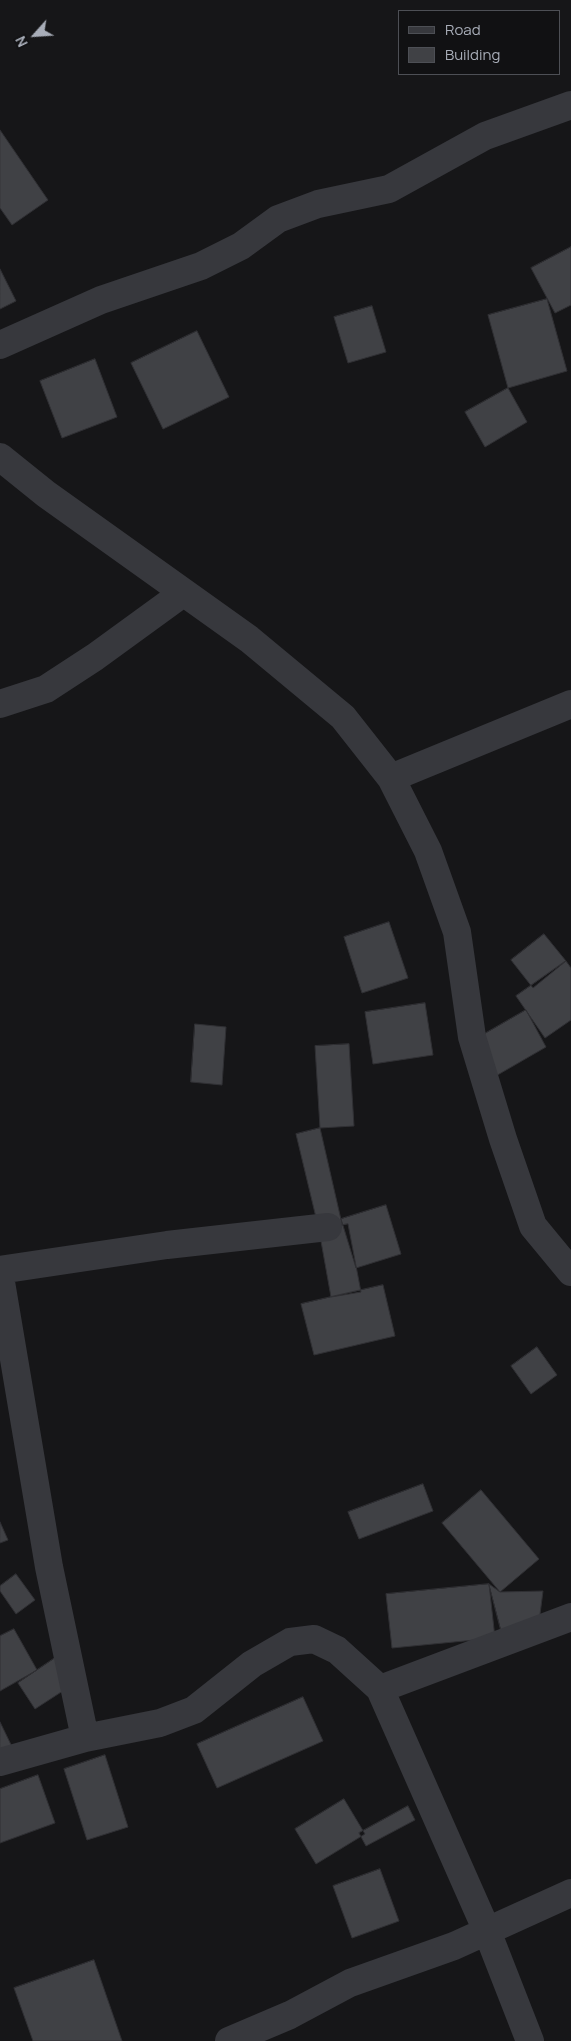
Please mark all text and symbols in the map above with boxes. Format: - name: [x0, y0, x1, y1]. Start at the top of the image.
- north arrow: [10, 10, 60, 60]
- legend: [398, 10, 561, 75]
- text: Road: [445, 19, 481, 40]
- text: N: [10, 33, 32, 50]
- text: Building: [445, 44, 500, 65]

